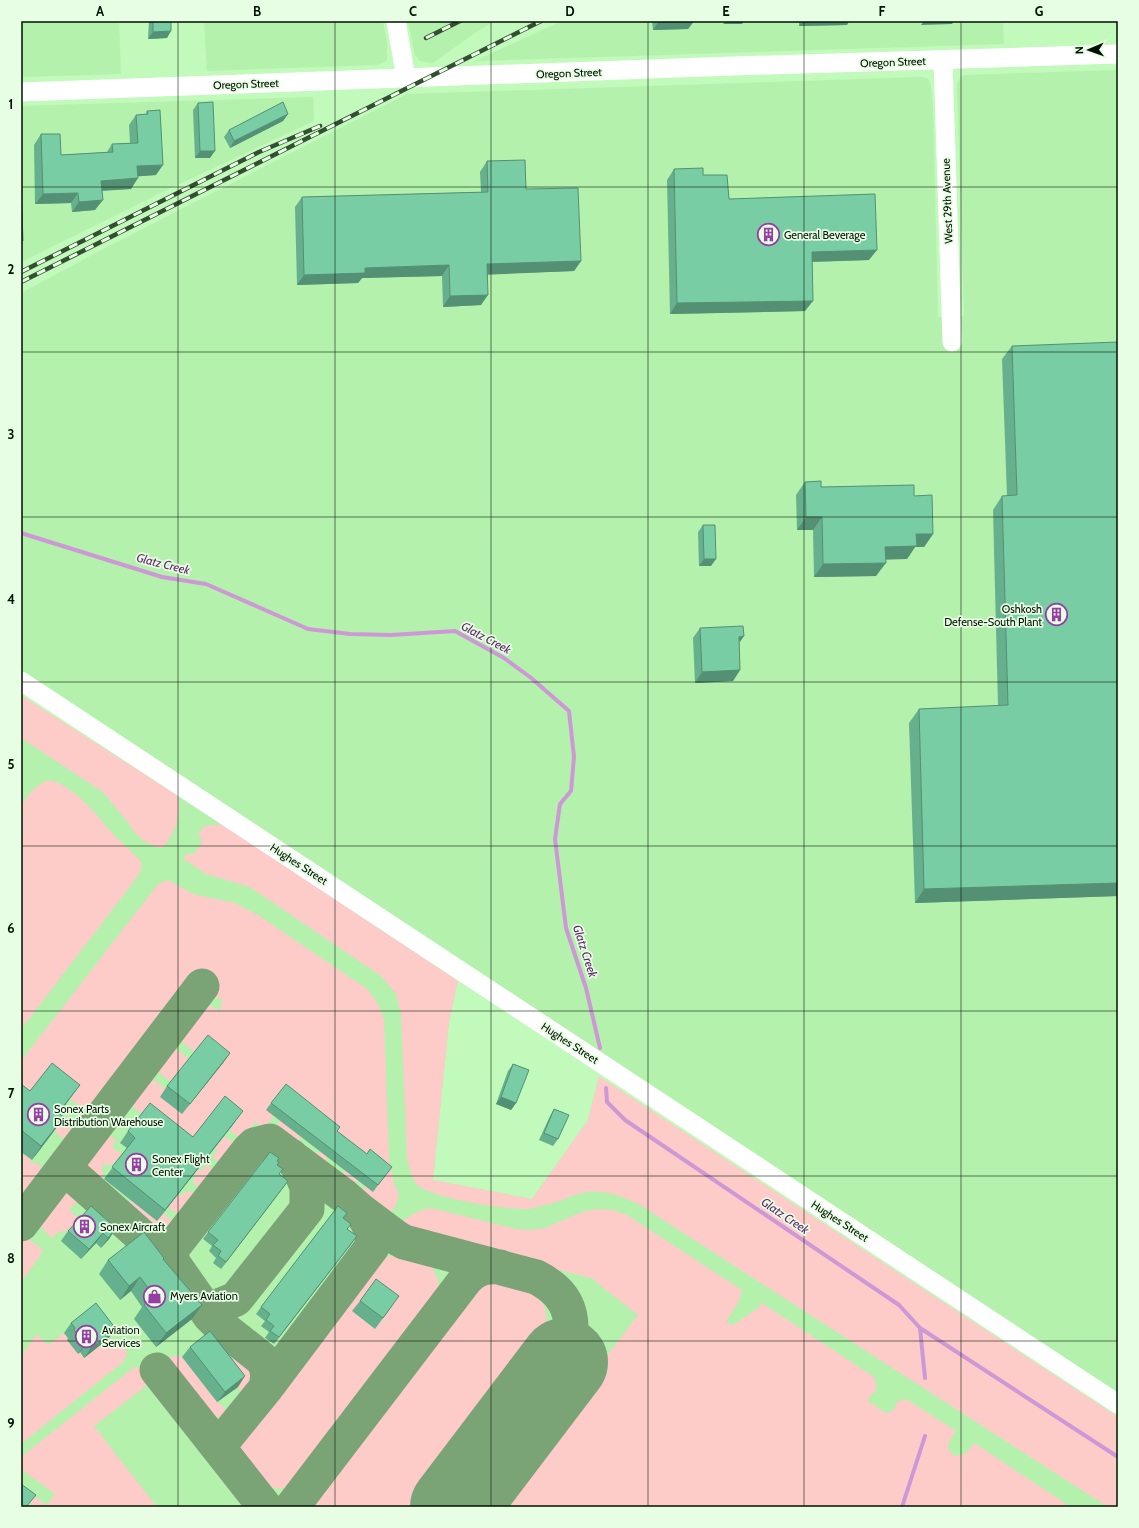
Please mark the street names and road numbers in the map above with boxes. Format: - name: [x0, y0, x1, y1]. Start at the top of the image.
- street label: Oregon Street: [860, 54, 926, 70]
- street label: Oregon Street: [536, 65, 602, 81]
- street label: Oregon Street: [213, 76, 279, 92]
- street label: West 29th Avenue: [939, 158, 955, 244]
- street label: Hughes Street: [268, 840, 331, 888]
- street label: Hughes Street: [539, 1019, 602, 1067]
- street label: Hughes Street: [809, 1197, 872, 1245]

